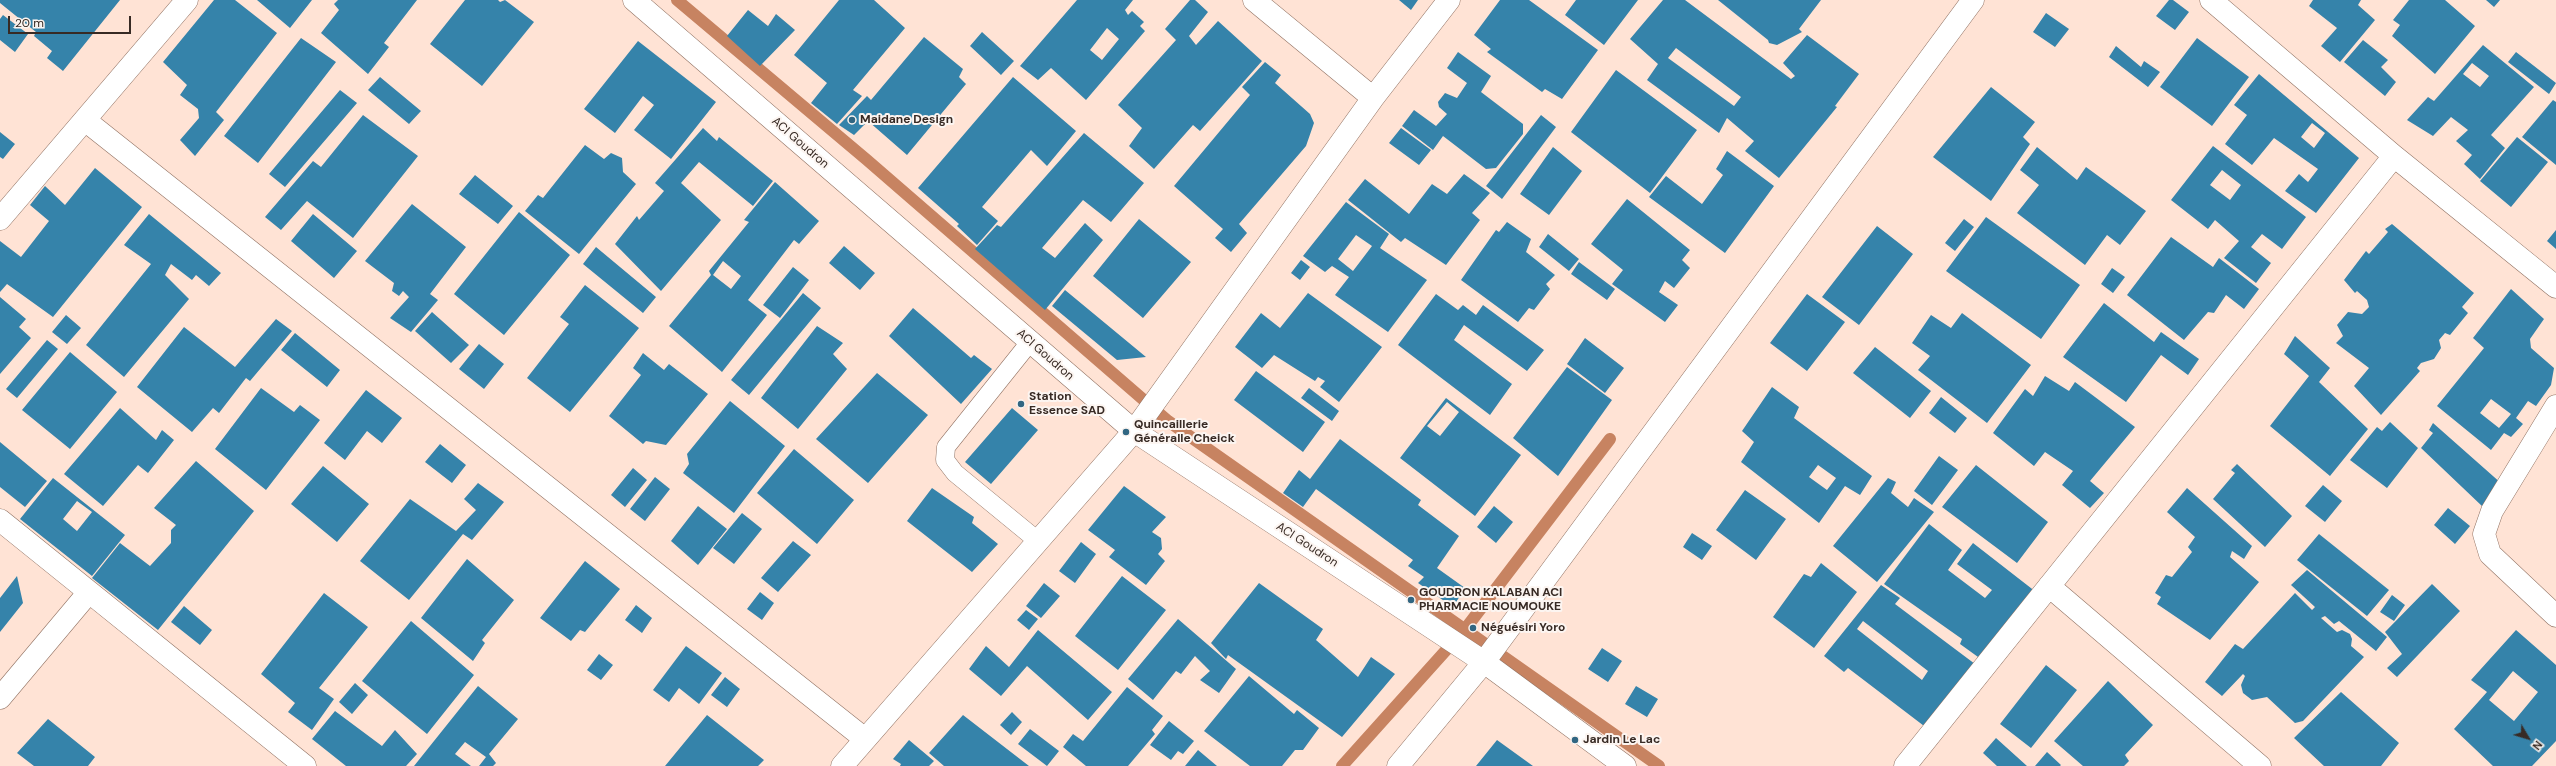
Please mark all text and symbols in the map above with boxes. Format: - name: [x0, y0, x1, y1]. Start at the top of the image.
- scale bar: [10, 8, 133, 34]
- text: 20 m: [15, 15, 44, 31]
- place label: Maidane Design: [860, 113, 953, 127]
- street label: ACI Goudron: [769, 114, 831, 172]
- marker: Maidane Design: [847, 115, 857, 125]
- street label: ACI Goudron: [1014, 326, 1076, 384]
- place label: Station Essence SAD: [1029, 390, 1105, 418]
- marker: Station Essence SAD: [1016, 399, 1026, 409]
- place label: Quincaillerie Généralle Cheick: [1134, 418, 1235, 446]
- marker: Quincaillerie Généralle Cheick: [1121, 427, 1131, 437]
- street label: ACI Goudron: [1273, 520, 1341, 570]
- place label: GOUDRON KALABAN ACI PHARMACIE NOUMOUKE: [1419, 586, 1562, 614]
- marker: GOUDRON KALABAN ACI PHARMACIE NOUMOUKE: [1406, 595, 1416, 605]
- place label: Néguésiri Yoro: [1481, 621, 1565, 635]
- marker: Néguésiri Yoro: [1468, 623, 1478, 633]
- north arrow: [2508, 718, 2548, 758]
- place label: Jardin Le Lac: [1583, 733, 1660, 747]
- marker: Jardin Le Lac: [1570, 735, 1580, 745]
- text: N: [2529, 738, 2545, 753]

